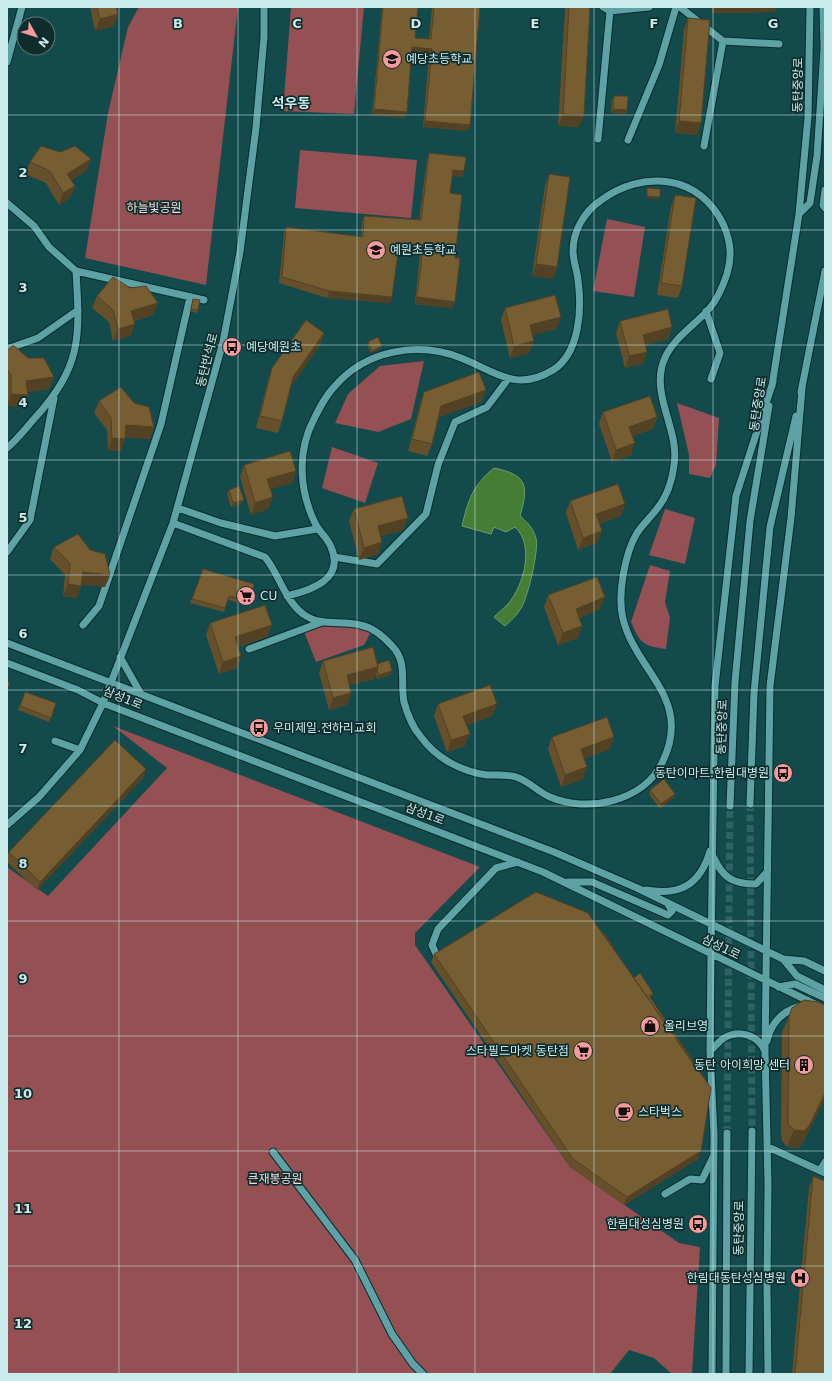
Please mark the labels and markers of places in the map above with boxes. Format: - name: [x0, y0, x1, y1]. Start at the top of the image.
- school or university icon: 예당초등학교: [381, 48, 403, 70]
- place label: 예당초등학교: [406, 52, 472, 66]
- school or university icon: 예원초등학교: [365, 239, 387, 261]
- place label: 예원초등학교: [390, 243, 456, 257]
- bus stop icon: 예당예원초: [221, 336, 243, 358]
- place label: 예당예원초: [246, 340, 301, 354]
- supermarket icon: CU: [235, 585, 257, 607]
- place label: CU: [260, 589, 277, 603]
- bus stop icon: 우미제일.전하리교회: [248, 717, 270, 739]
- place label: 우미제일.전하리교회: [273, 721, 376, 735]
- bus stop icon: 동탄이마트.한림대병원: [772, 762, 794, 784]
- place label: 동탄이마트.한림대병원: [655, 766, 769, 780]
- shop icon: 올리브영: [639, 1015, 661, 1037]
- place label: 올리브영: [664, 1019, 708, 1033]
- supermarket icon: 스타필드마켓 동탄점: [572, 1040, 594, 1062]
- place label: 스타필드마켓 동탄점: [466, 1044, 569, 1058]
- building icon: 동탄 아이희망 센터: [793, 1054, 815, 1076]
- place label: 동탄 아이희망 센터: [694, 1058, 790, 1072]
- cafe icon: 스타벅스: [613, 1101, 635, 1123]
- place label: 스타벅스: [638, 1105, 682, 1119]
- bus stop icon: 한림대성심병원: [687, 1213, 709, 1235]
- place label: 한림대성심병원: [607, 1217, 684, 1231]
- hospital icon: 한림대동탄성심병원: [789, 1267, 811, 1289]
- place label: 한림대동탄성심병원: [687, 1271, 786, 1285]

